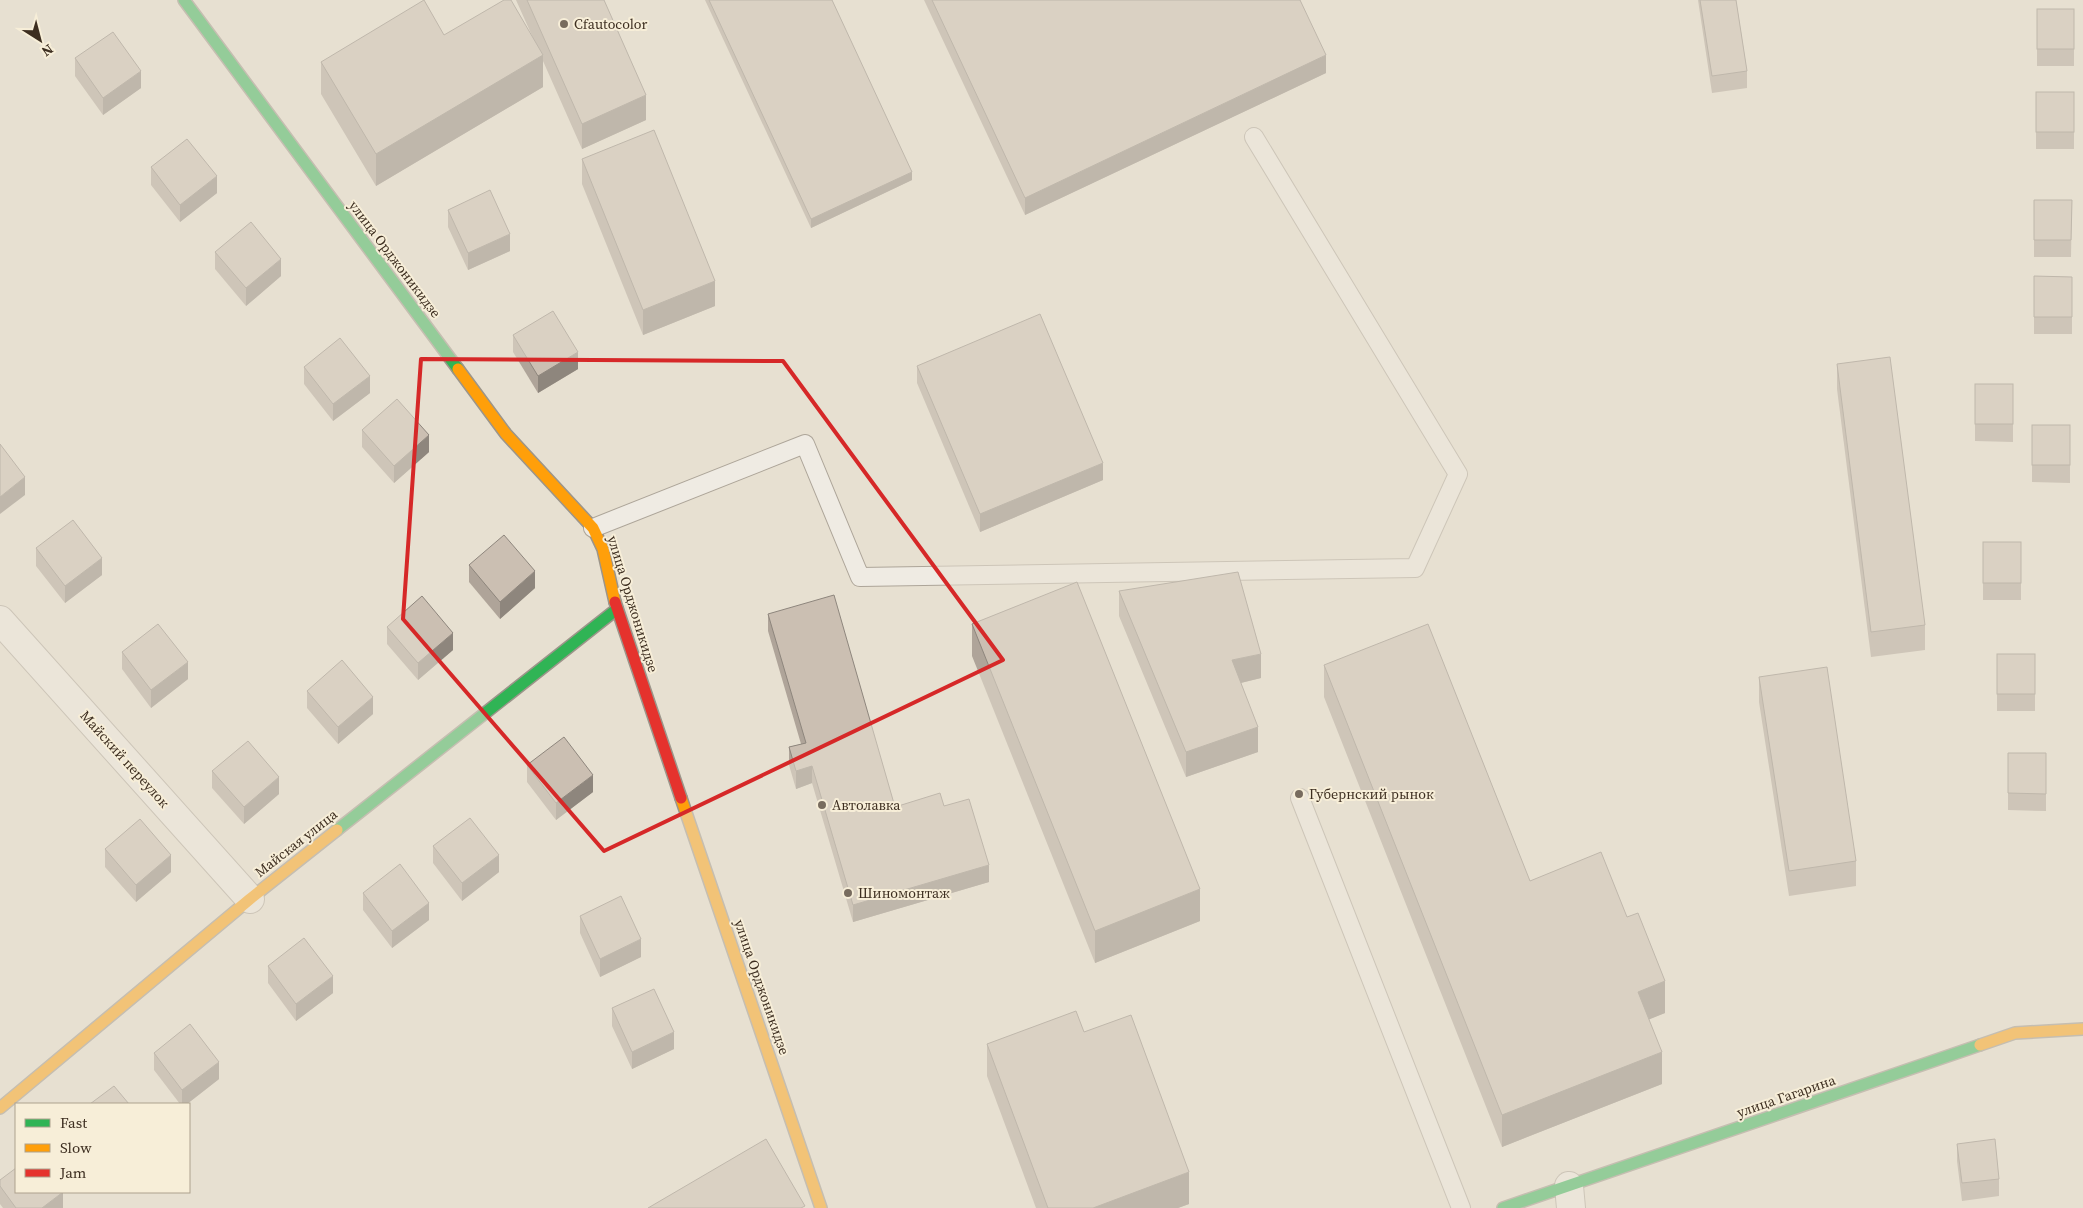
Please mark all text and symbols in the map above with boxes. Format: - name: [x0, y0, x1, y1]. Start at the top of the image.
- place label: Cfautocolor: [574, 14, 648, 34]
- north arrow: [15, 15, 65, 65]
- marker: Cfautocolor: [558, 18, 570, 30]
- text: N: [38, 39, 58, 62]
- street label: улица Орджоникидзе: [344, 196, 446, 322]
- street label: улица Орджоникидзе: [603, 533, 663, 675]
- street label: Майский переулок: [76, 706, 174, 812]
- place label: Губернский рынок: [1309, 784, 1434, 804]
- marker: Губернский рынок: [1293, 788, 1305, 800]
- place label: Автолавка: [832, 795, 901, 815]
- marker: Автолавка: [816, 799, 828, 811]
- street label: Майская улица: [250, 804, 342, 882]
- place label: Шиномонтаж: [858, 883, 950, 903]
- marker: Шиномонтаж: [842, 887, 854, 899]
- street label: улица Орджоникидзе: [729, 917, 795, 1057]
- street label: улица Гагарина: [1734, 1069, 1839, 1122]
- legend: [15, 1103, 190, 1193]
- text: Fast: [60, 1112, 87, 1133]
- text: Slow: [60, 1137, 92, 1158]
- text: Jam: [59, 1162, 87, 1183]

